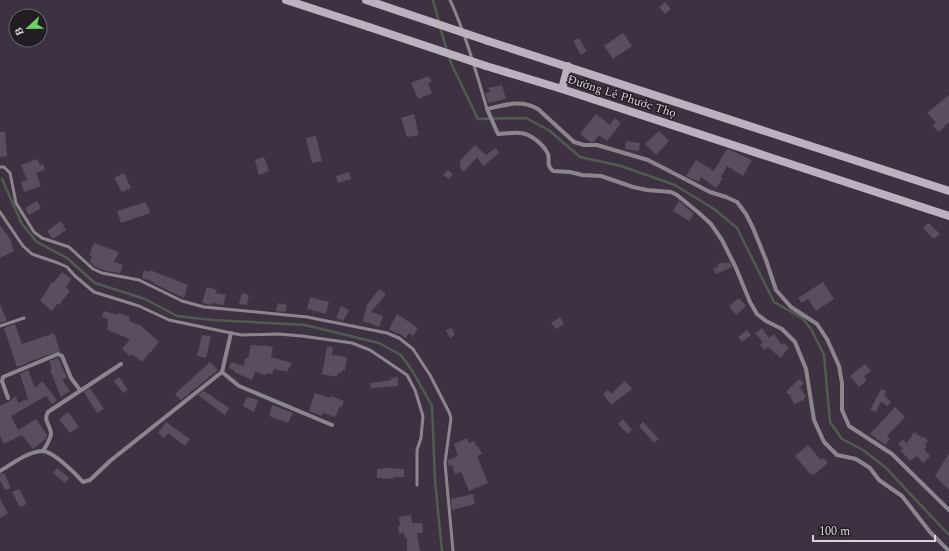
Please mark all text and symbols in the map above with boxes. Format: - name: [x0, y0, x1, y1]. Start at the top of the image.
- north arrow: [8, 8, 48, 48]
- text: B: [10, 25, 29, 38]
- street label: Đường Lê Phước Thọ: [565, 70, 679, 123]
- scale bar: [813, 517, 935, 543]
- text: 100 m: [819, 522, 850, 541]

